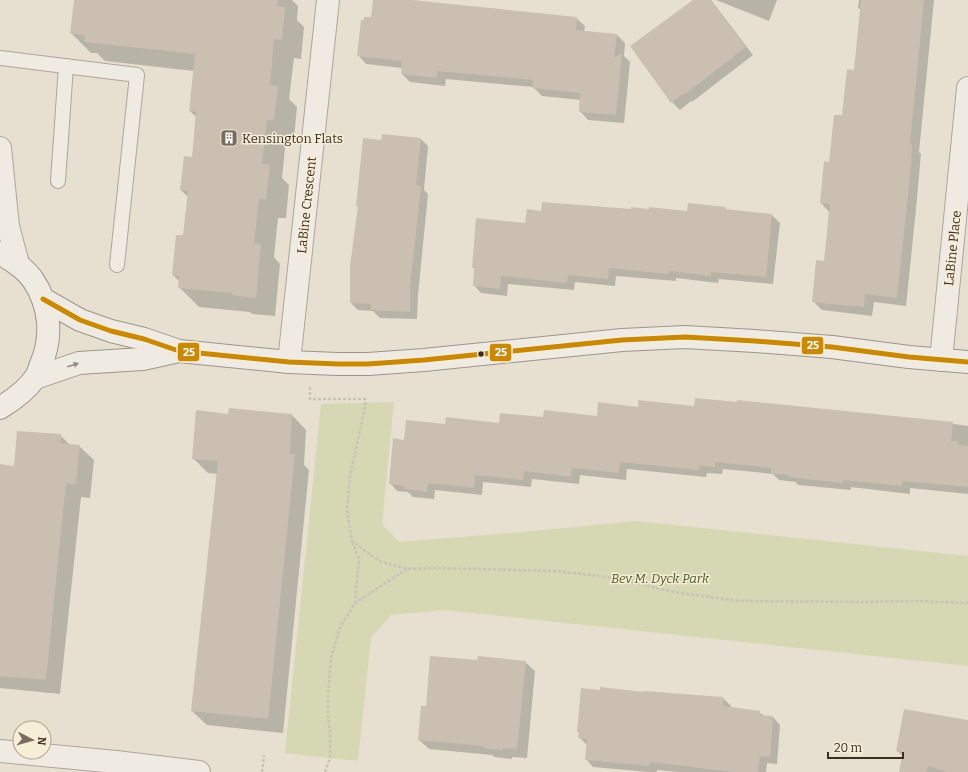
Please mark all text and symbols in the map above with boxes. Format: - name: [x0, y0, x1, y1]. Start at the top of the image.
- building icon: Kensington Flats: [219, 128, 239, 148]
- place label: Kensington Flats: [242, 131, 343, 146]
- street label: LaBine Crescent: [294, 156, 319, 254]
- street label: LaBine Place: [941, 210, 964, 287]
- line badge: 25: [801, 336, 824, 355]
- text: 25: [807, 339, 819, 352]
- line badge: 25: [177, 342, 200, 362]
- line badge: 25: [489, 343, 512, 362]
- text: 25: [183, 346, 195, 359]
- text: 25: [495, 346, 507, 359]
- unlabelled marker: [476, 349, 486, 359]
- one-way arrow: [67, 362, 79, 368]
- park label: Bev M. Dyck Park: [611, 571, 710, 586]
- north arrow: [12, 720, 52, 760]
- scale bar: [828, 734, 903, 760]
- text: N: [34, 736, 48, 746]
- text: 20 m: [834, 741, 863, 755]

